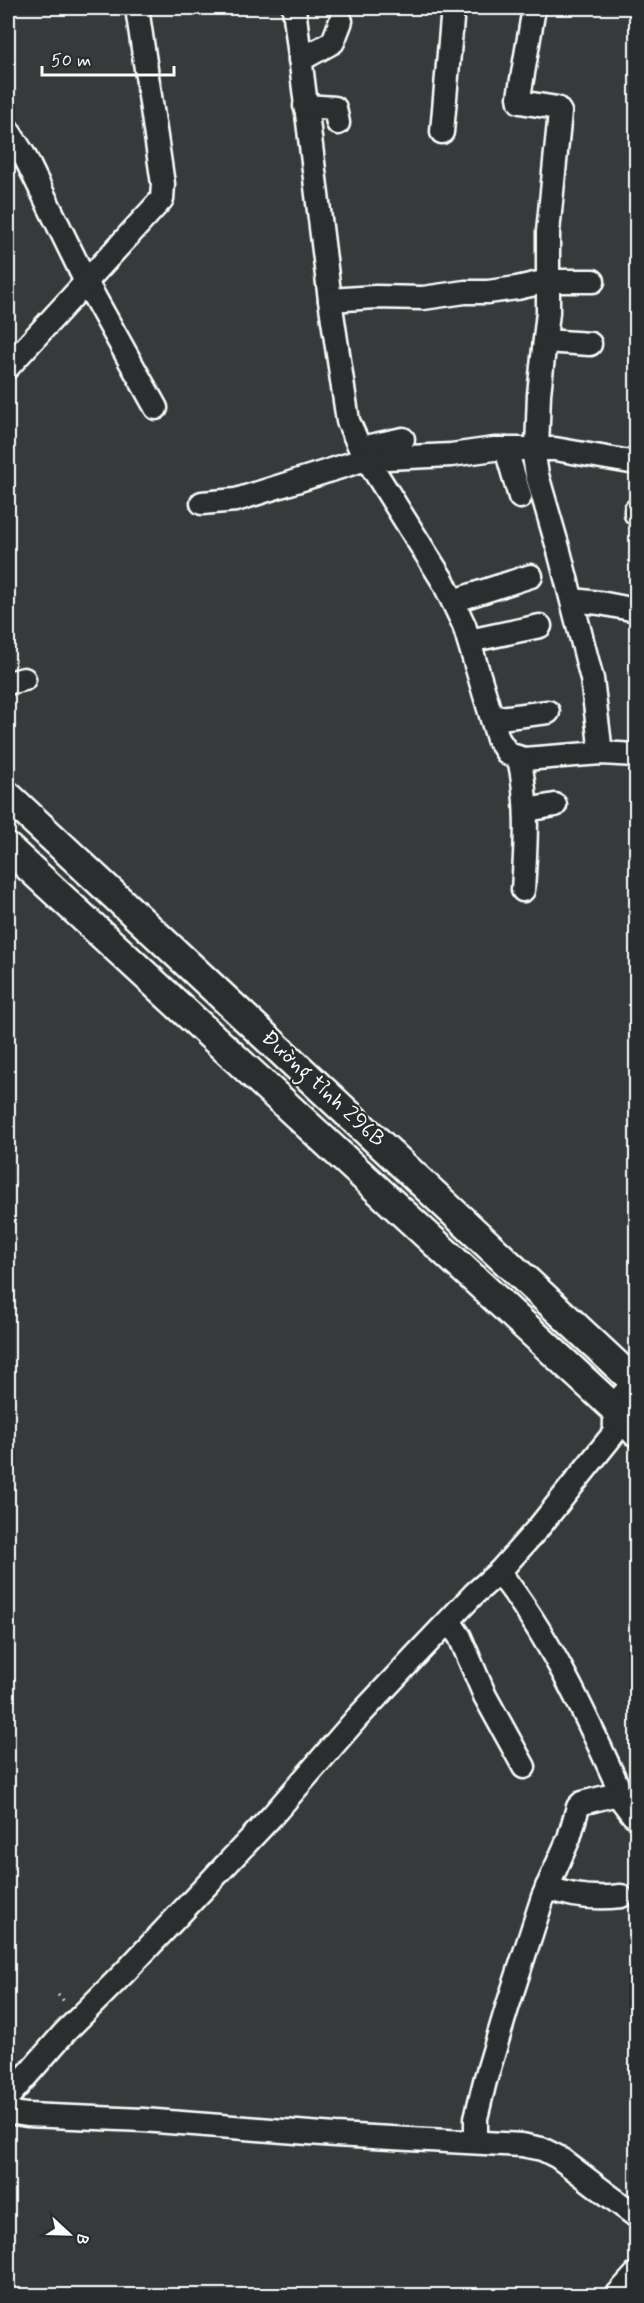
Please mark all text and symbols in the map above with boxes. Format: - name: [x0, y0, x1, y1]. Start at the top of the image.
- scale bar: [42, 39, 174, 77]
- text: 50 m: [51, 49, 91, 73]
- street label: Đường tỉnh 296B: [253, 1024, 391, 1156]
- north arrow: [39, 2204, 99, 2264]
- text: B: [70, 2230, 93, 2248]

